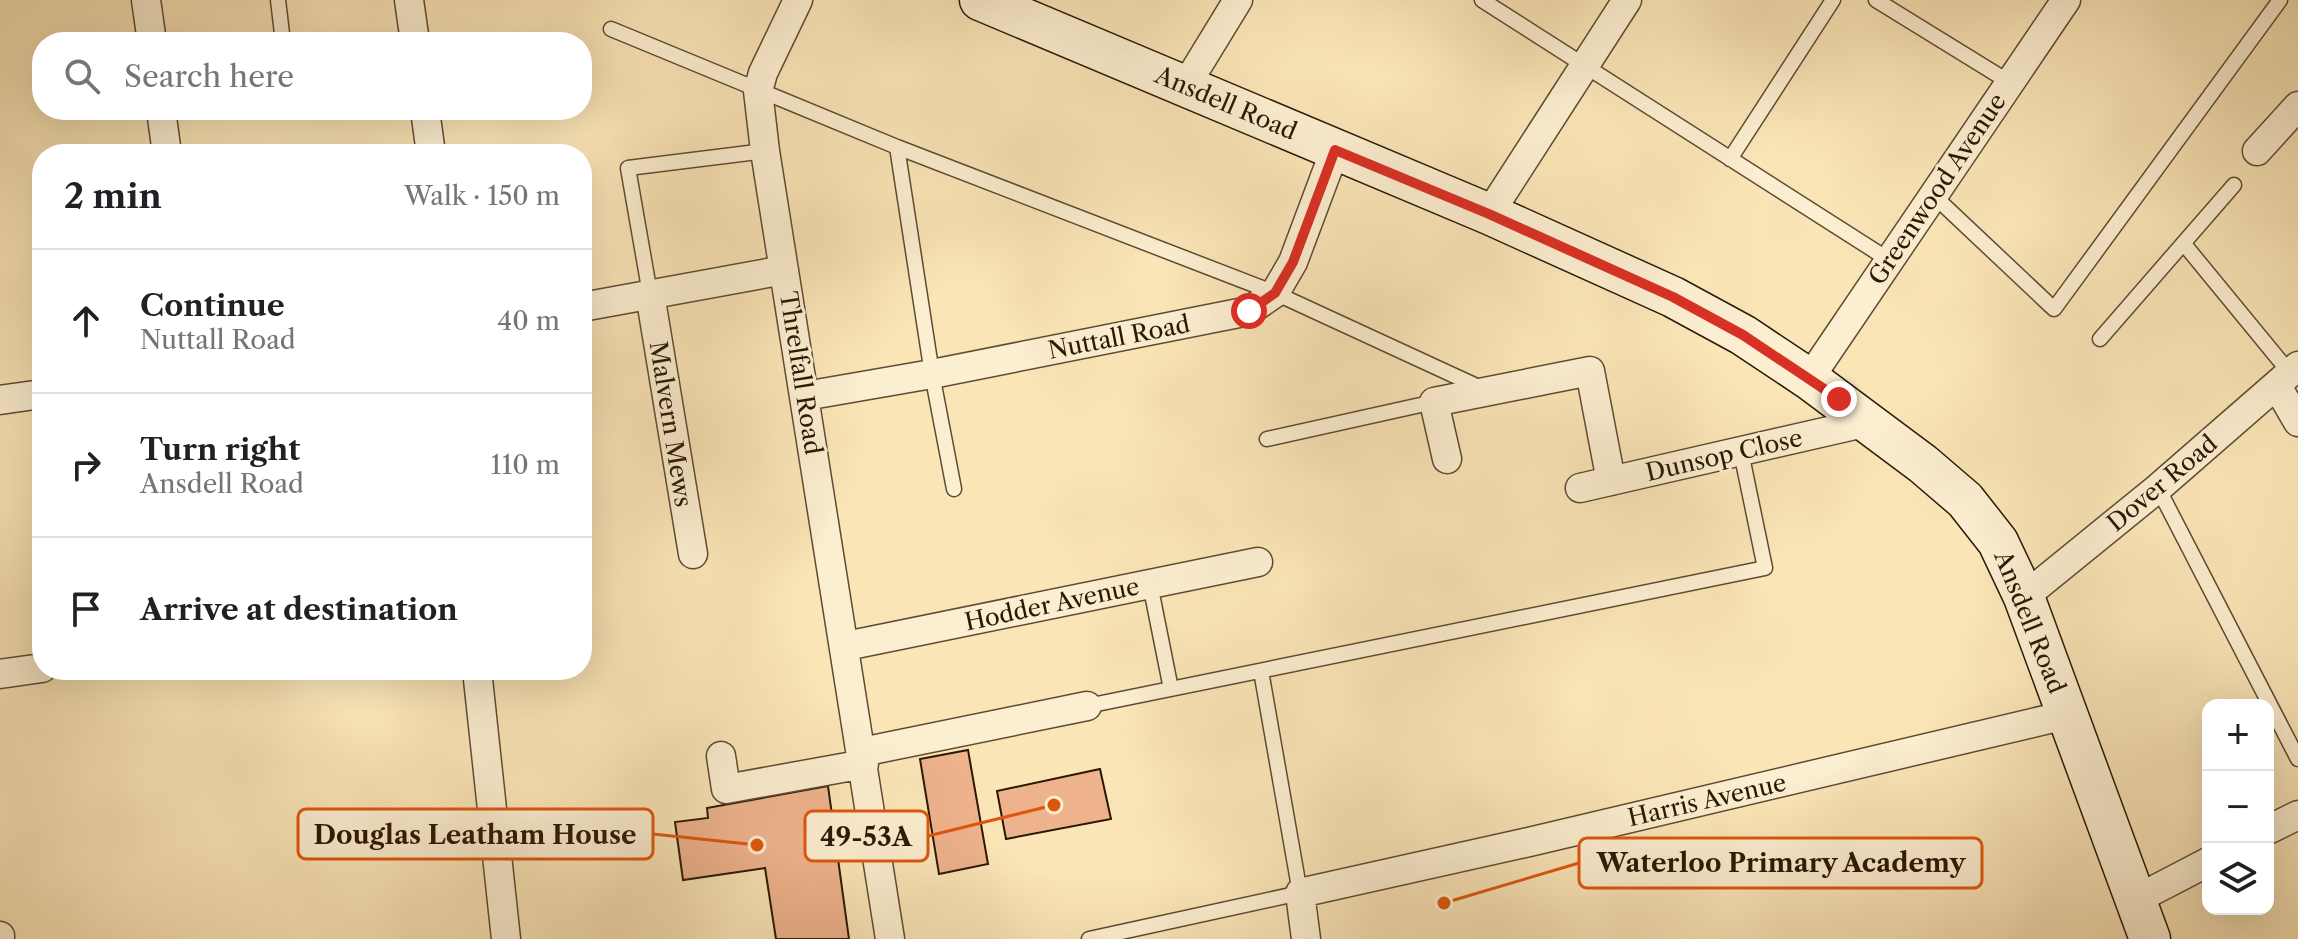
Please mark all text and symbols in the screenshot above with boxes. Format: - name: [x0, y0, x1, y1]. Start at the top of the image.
- search box: [32, 32, 592, 120]
- icon: search: [60, 54, 104, 98]
- text: Search here: [124, 58, 294, 95]
- street label: Ansdell Road: [1150, 60, 1302, 146]
- street label: Greenwood Avenue: [1862, 88, 2012, 290]
- text: 2 min: [64, 175, 162, 217]
- text: Walk · 150 m: [404, 180, 560, 212]
- text: Continue: [140, 287, 285, 324]
- street label: Threlfall Road: [774, 289, 828, 457]
- route start: [1231, 293, 1267, 329]
- icon: ahead: [64, 299, 108, 343]
- text: 40 m: [497, 305, 560, 337]
- street label: Nuttall Road: [1046, 309, 1193, 365]
- text: Nuttall Road: [140, 324, 296, 356]
- street label: Malvern Mews: [644, 339, 698, 509]
- route end: [1821, 381, 1857, 417]
- street label: Dunsop Close: [1643, 423, 1805, 487]
- street label: Dover Road: [2101, 428, 2223, 537]
- text: Turn right: [140, 431, 300, 468]
- icon: right: [64, 443, 108, 487]
- text: 110 m: [491, 449, 560, 481]
- text: Ansdell Road: [140, 468, 304, 500]
- street label: Ansdell Road: [1988, 545, 2072, 698]
- street label: Hodder Avenue: [962, 571, 1142, 637]
- icon: arrive: [64, 587, 108, 631]
- text: Arrive at destination: [140, 591, 458, 628]
- map controls: [2202, 699, 2274, 915]
- button: +: [2202, 699, 2274, 771]
- street label: Harris Avenue: [1625, 768, 1789, 832]
- button: −: [2202, 771, 2274, 843]
- callout: Douglas Leatham House: [298, 809, 653, 859]
- callout: 49-53A: [805, 811, 928, 861]
- text: Douglas Leatham House: [313, 819, 637, 851]
- text: 49-53A: [820, 821, 913, 853]
- callout: Waterloo Primary Academy: [1579, 838, 1982, 888]
- button: layers: [2202, 843, 2274, 915]
- text: Waterloo Primary Academy: [1596, 847, 1966, 879]

